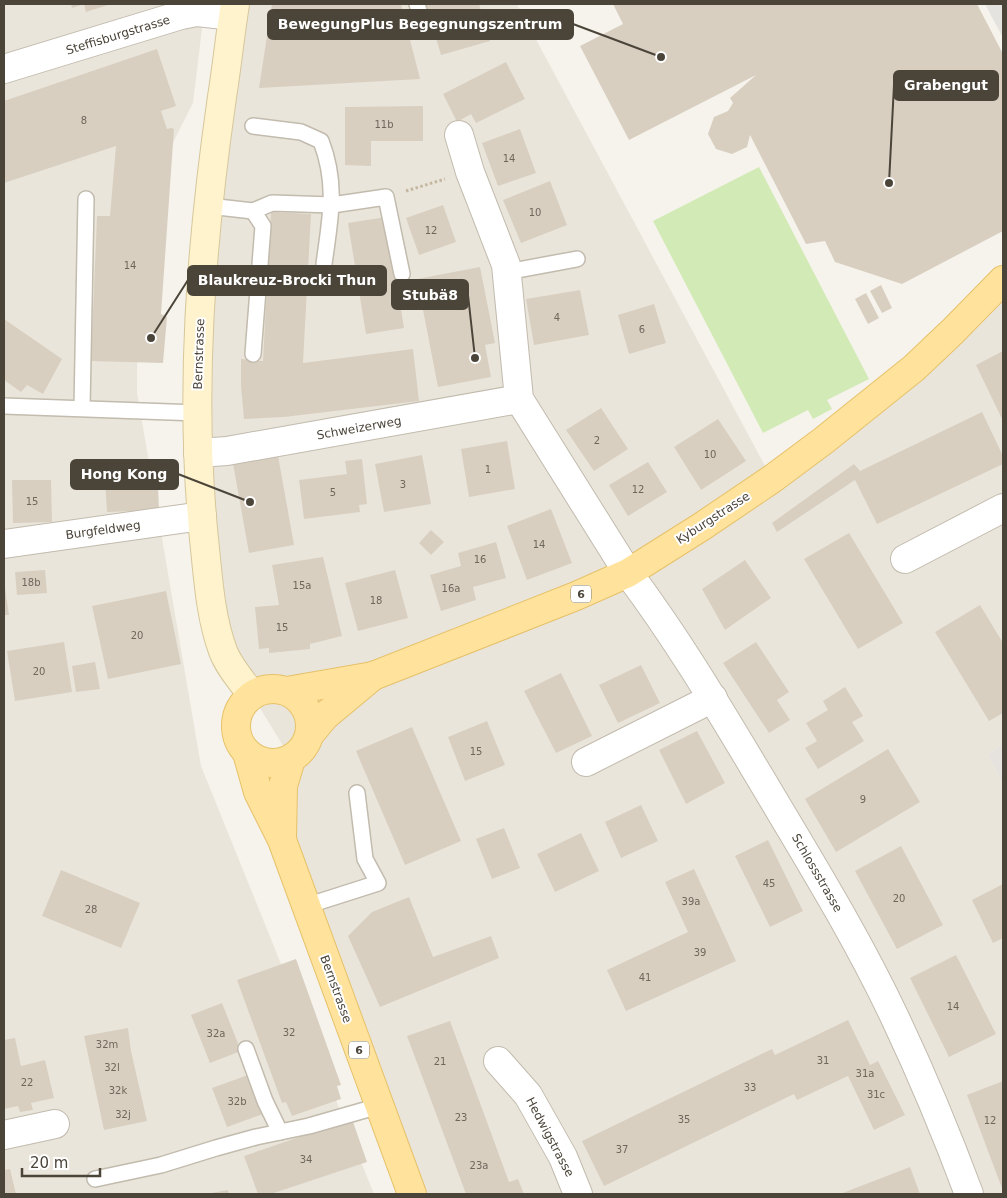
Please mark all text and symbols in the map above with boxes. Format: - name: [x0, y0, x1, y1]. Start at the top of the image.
- callout: BewegungPlus Begegnungszentrum: [268, 10, 573, 39]
- street label: Steffisburgstrasse: [64, 12, 172, 58]
- text: BewegungPlus Begegnungszentrum: [278, 16, 562, 32]
- callout: Grabengut: [894, 71, 998, 100]
- text: Grabengut: [904, 77, 988, 93]
- house number: 8: [81, 115, 87, 126]
- house number: 11b: [374, 119, 394, 130]
- house number: 14: [503, 153, 515, 164]
- house number: 10: [529, 207, 541, 218]
- house number: 12: [425, 225, 437, 236]
- house number: 14: [124, 260, 136, 271]
- callout: Blaukreuz-Brocki Thun: [188, 266, 386, 295]
- text: Blaukreuz-Brocki Thun: [198, 272, 376, 288]
- callout: Stubä8: [392, 280, 468, 309]
- text: Stubä8: [402, 287, 458, 303]
- house number: 4: [554, 312, 560, 323]
- street label: Bernstrasse: [191, 318, 207, 390]
- house number: 6: [639, 324, 645, 335]
- street label: Schweizerweg: [316, 414, 402, 442]
- house number: 2: [594, 435, 600, 446]
- house number: 10: [704, 449, 716, 460]
- callout: Hong Kong: [71, 460, 178, 489]
- house number: 1: [485, 464, 491, 475]
- text: Hong Kong: [81, 466, 167, 482]
- house number: 3: [400, 479, 406, 490]
- house number: 12: [632, 484, 644, 495]
- house number: 5: [330, 487, 336, 498]
- street label: Kyburgstrasse: [674, 489, 752, 547]
- house number: 15: [26, 496, 38, 507]
- street label: Burgfeldweg: [65, 518, 141, 542]
- house number: 14: [533, 539, 545, 550]
- house number: 16: [474, 554, 486, 565]
- house number: 18b: [21, 577, 41, 588]
- house number: 15a: [293, 580, 311, 591]
- house number: 16a: [442, 583, 460, 594]
- road number: 6: [571, 586, 591, 602]
- house number: 18: [370, 595, 382, 606]
- house number: 15: [276, 622, 288, 633]
- house number: 20: [131, 630, 143, 641]
- house number: 20: [33, 666, 45, 677]
- house number: 15: [470, 746, 482, 757]
- house number: 9: [860, 794, 866, 805]
- street label: Schlossstrasse: [789, 831, 845, 915]
- house number: 45: [763, 878, 775, 889]
- house number: 20: [893, 893, 905, 904]
- house number: 39a: [682, 896, 700, 907]
- house number: 28: [85, 904, 97, 915]
- house number: 39: [694, 947, 706, 958]
- street label: Bernstrasse: [317, 953, 355, 1025]
- house number: 41: [639, 972, 651, 983]
- house number: 14: [947, 1001, 959, 1012]
- house number: 32: [283, 1027, 295, 1038]
- house number: 32a: [207, 1028, 225, 1039]
- house number: 32m: [96, 1039, 118, 1050]
- road number: 6: [349, 1042, 369, 1058]
- house number: 31: [817, 1055, 829, 1066]
- house number: 21: [434, 1056, 446, 1067]
- house number: 32l: [104, 1062, 120, 1073]
- house number: 31a: [856, 1068, 874, 1079]
- house number: 22: [21, 1077, 33, 1088]
- house number: 33: [744, 1082, 756, 1093]
- house number: 32k: [109, 1085, 127, 1096]
- house number: 31c: [867, 1089, 885, 1100]
- street label: Hedwigstrasse: [523, 1095, 577, 1179]
- house number: 32b: [227, 1096, 247, 1107]
- house number: 32j: [115, 1109, 131, 1120]
- house number: 23: [455, 1112, 467, 1123]
- house number: 35: [678, 1114, 690, 1125]
- house number: 12: [984, 1115, 996, 1126]
- house number: 37: [616, 1144, 628, 1155]
- scale bar: [22, 1146, 100, 1178]
- text: 20 m: [30, 1154, 68, 1172]
- house number: 34: [300, 1154, 312, 1165]
- house number: 23a: [470, 1160, 488, 1171]

